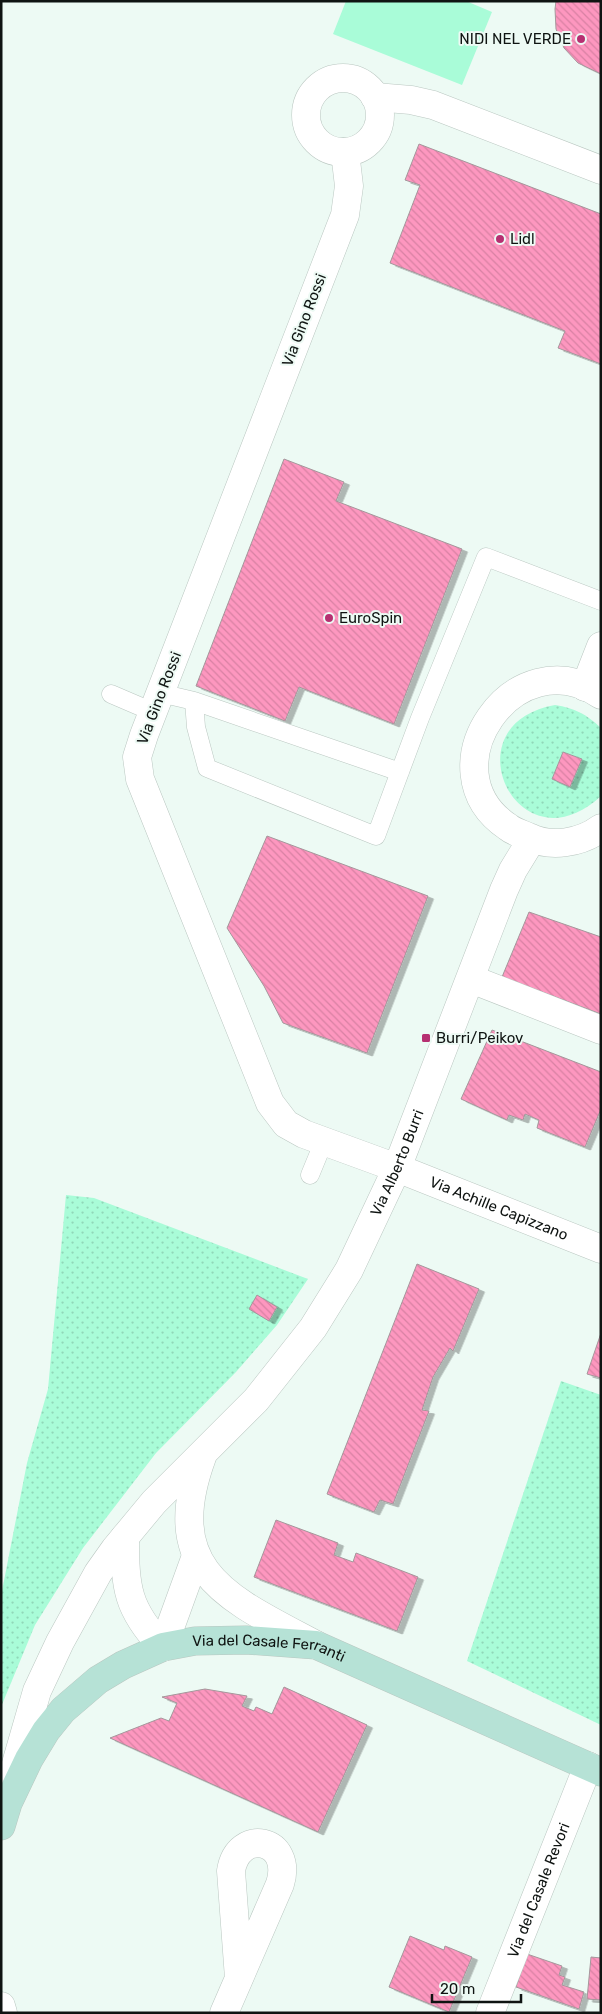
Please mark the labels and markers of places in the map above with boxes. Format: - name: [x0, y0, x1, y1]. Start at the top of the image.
- place label: NIDI NEL VERDE: [459, 30, 571, 48]
- marker: NIDI NEL VERDE: [575, 33, 587, 45]
- place label: Lidl: [510, 230, 535, 248]
- marker: Lidl: [494, 233, 506, 245]
- place label: EuroSpin: [339, 609, 402, 627]
- marker: EuroSpin: [323, 612, 335, 624]
- place label: Burri/Peikov: [436, 1029, 523, 1047]
- marker: Burri/Peikov: [420, 1032, 432, 1044]

